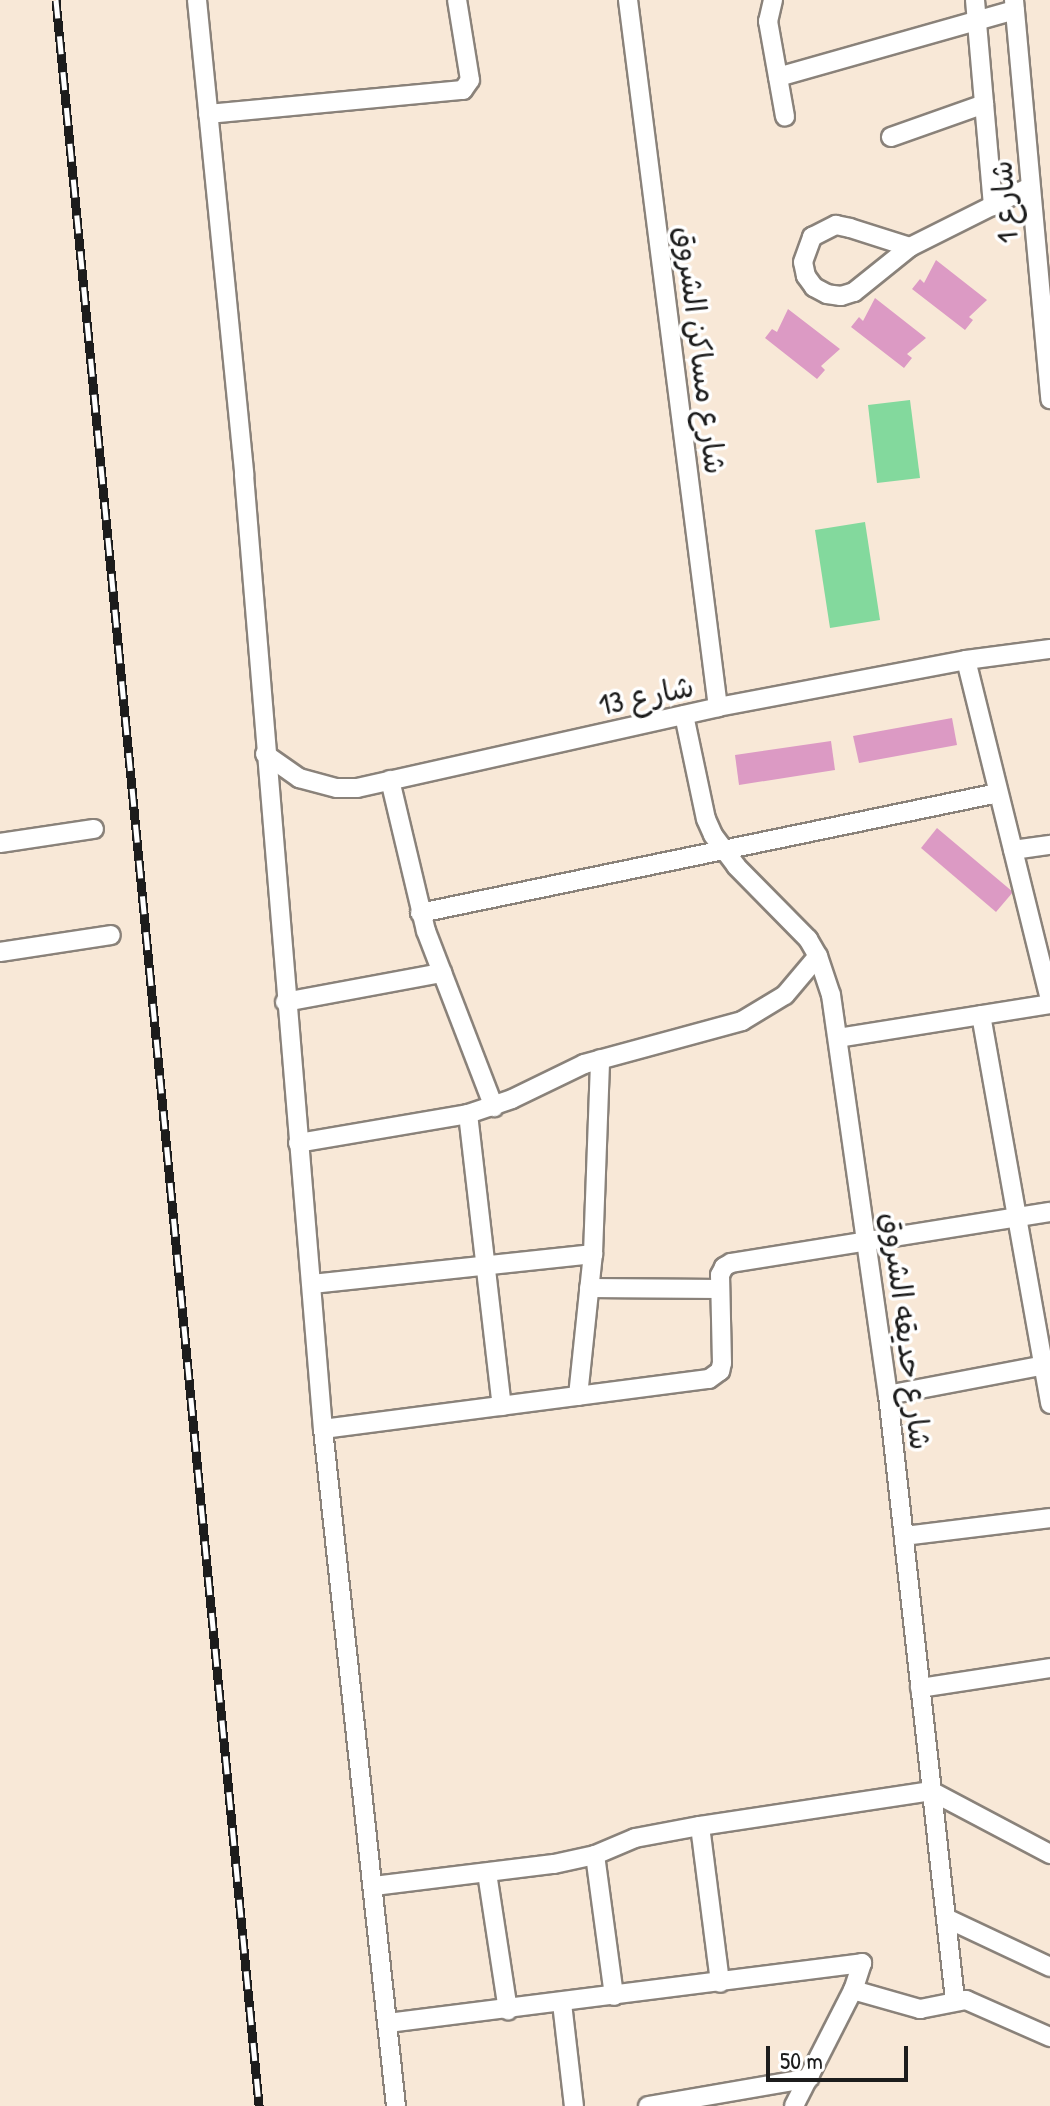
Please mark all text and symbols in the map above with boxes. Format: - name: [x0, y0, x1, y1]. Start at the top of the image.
- street label: شارع 1: [982, 159, 1026, 245]
- street label: شارع مساكن الشروق: [668, 224, 734, 476]
- street label: شارع 13: [595, 667, 697, 723]
- street label: شارع حديقه الشروق: [875, 1210, 939, 1452]
- scale bar: [770, 2030, 912, 2080]
- text: 50 m: [780, 2044, 823, 2076]

